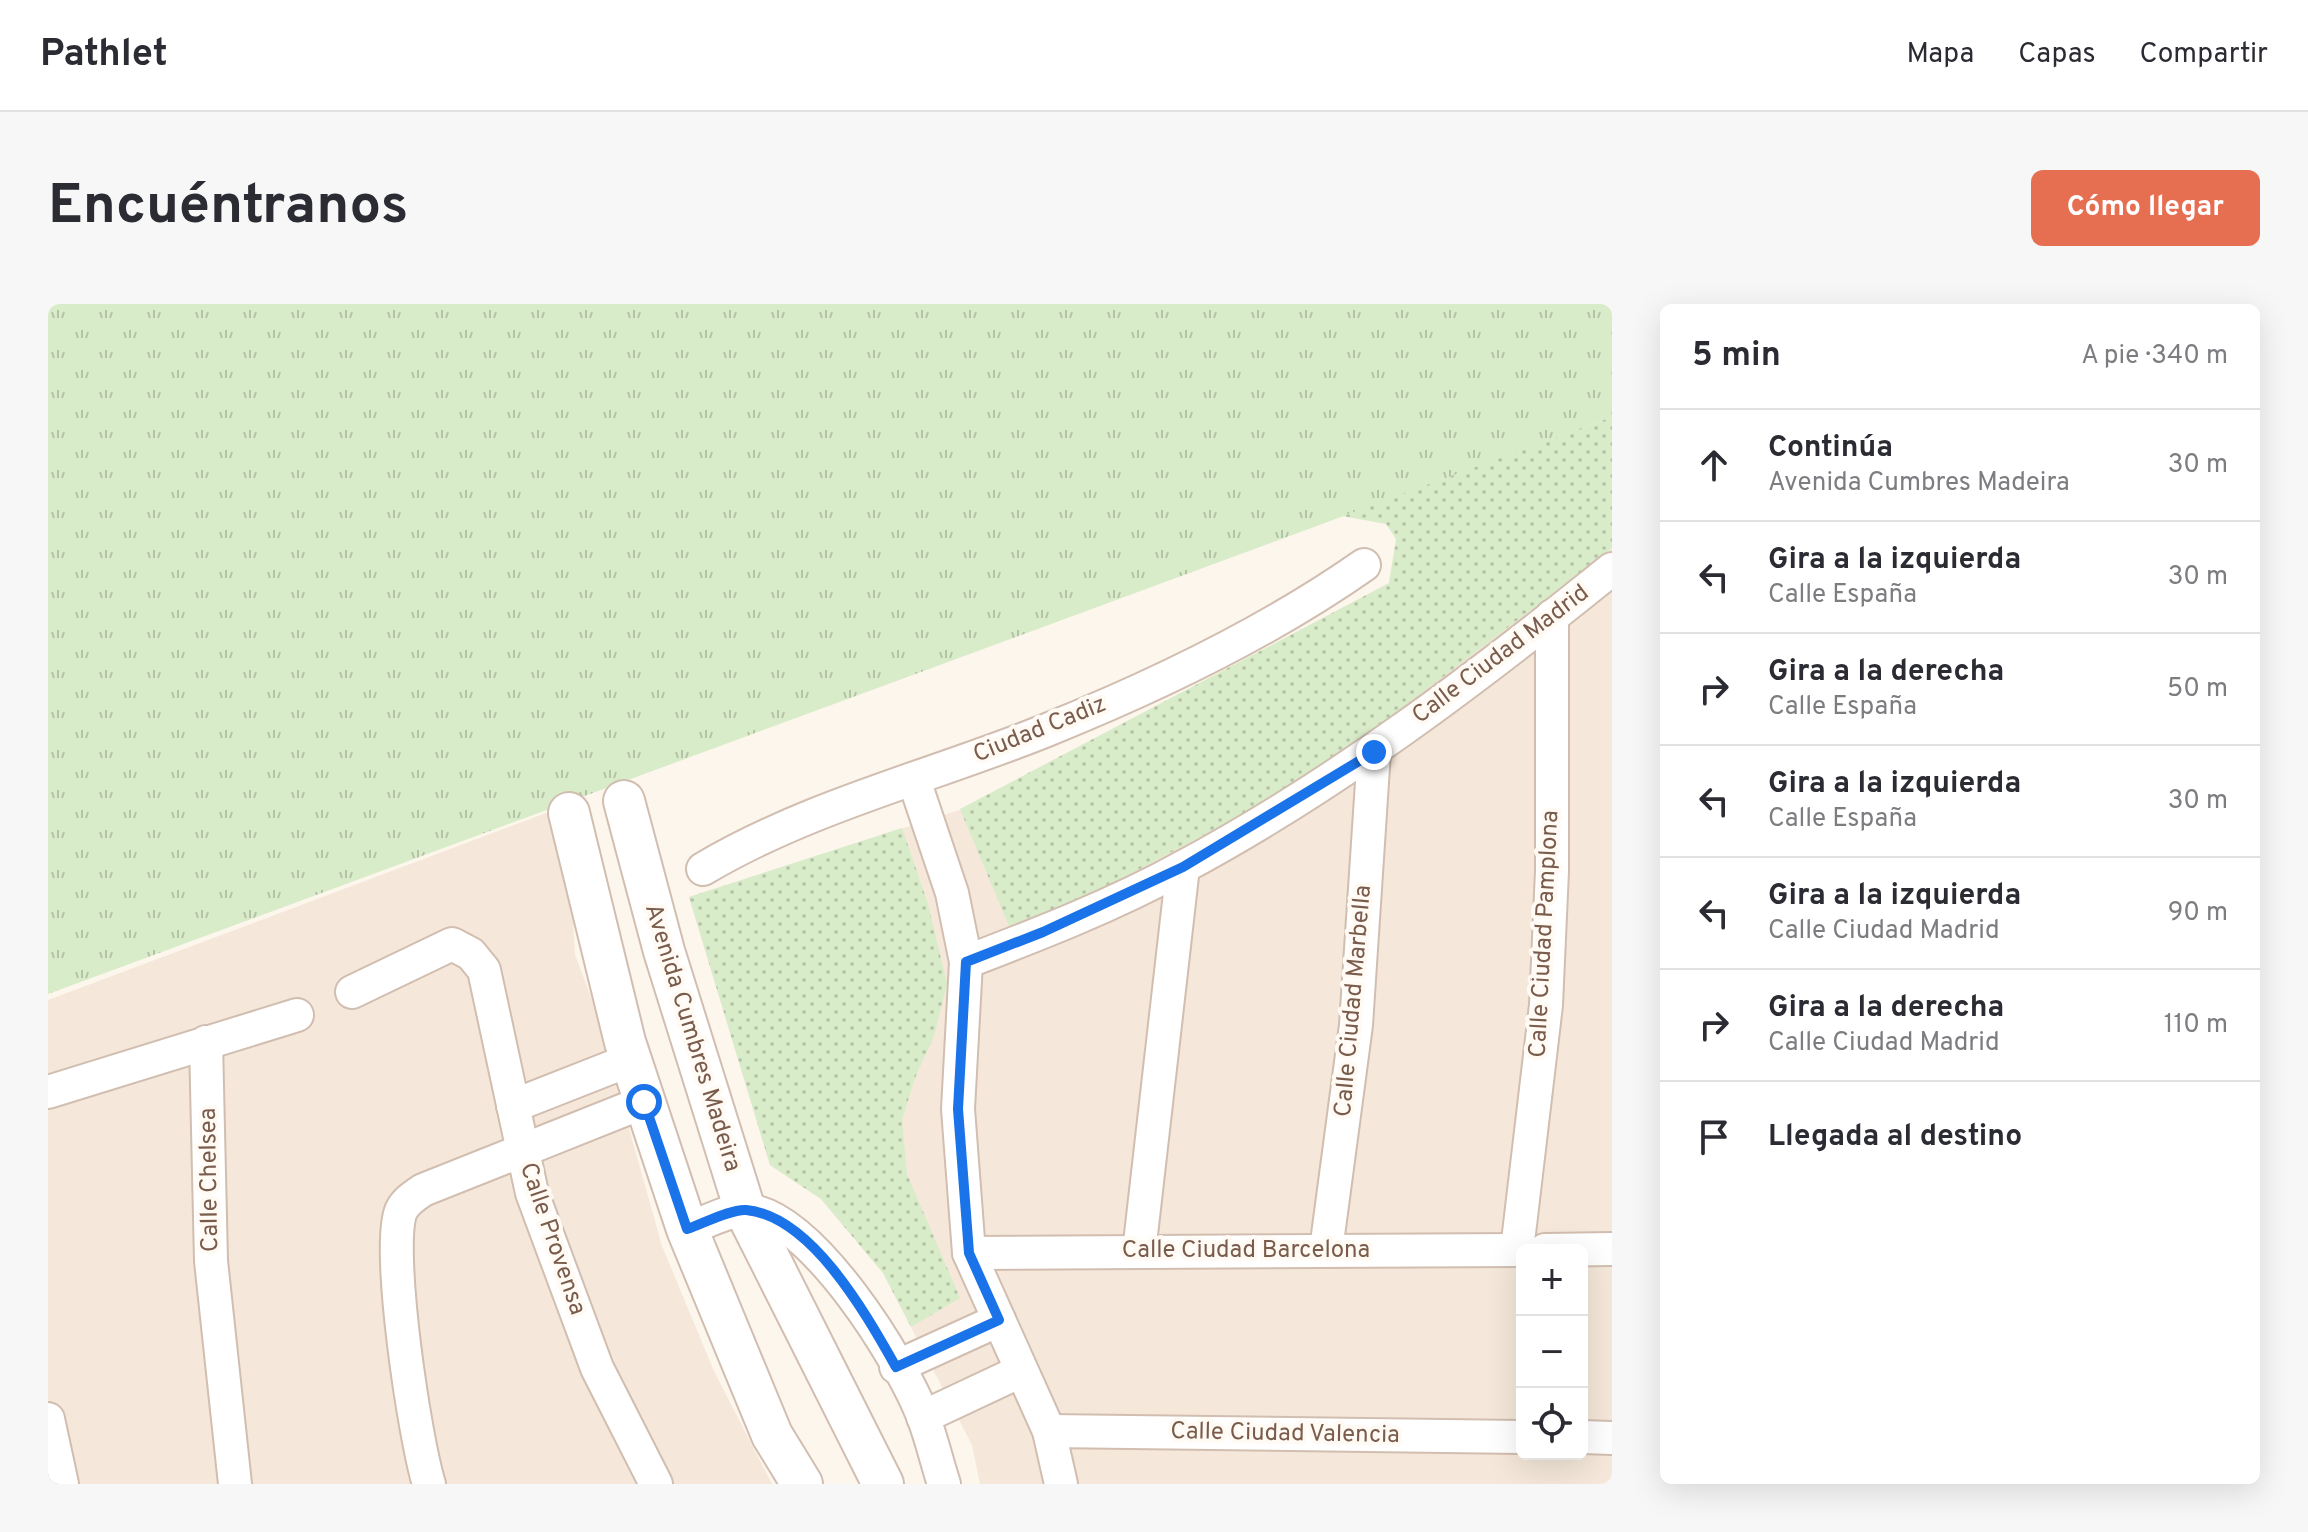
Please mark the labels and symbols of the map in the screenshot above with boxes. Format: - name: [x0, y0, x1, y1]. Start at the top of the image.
- street label: Calle Ciudad Madrid: [1407, 579, 1595, 731]
- street label: Ciudad Cadiz: [969, 690, 1111, 770]
- route end: [1356, 734, 1392, 770]
- street label: Calle Ciudad Pamplona: [1524, 810, 1566, 1058]
- street label: Calle Ciudad Marbella: [1329, 884, 1379, 1118]
- street label: Avenida Cumbres Madeira: [637, 900, 747, 1176]
- route start: [626, 1084, 662, 1120]
- street label: Calle Chelsea: [194, 1108, 226, 1252]
- street label: Calle Provensa: [512, 1159, 592, 1319]
- street label: Calle Ciudad Barcelona: [1122, 1236, 1370, 1266]
- street label: Calle Ciudad Valencia: [1170, 1417, 1400, 1451]

